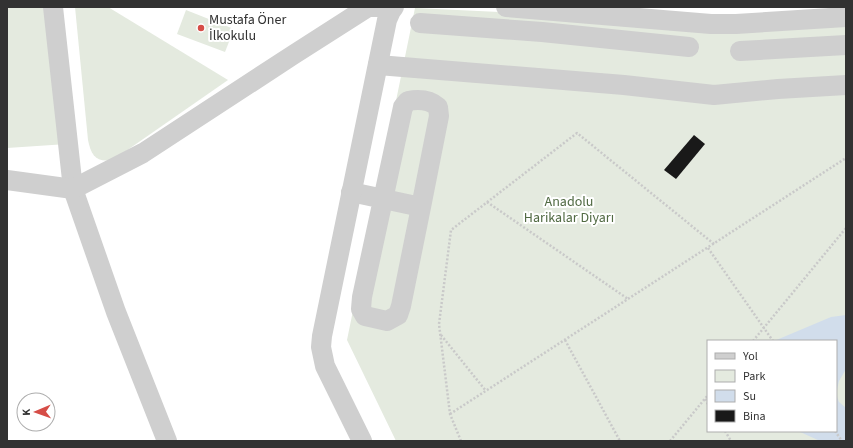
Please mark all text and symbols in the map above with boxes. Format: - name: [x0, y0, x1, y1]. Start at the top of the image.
- place label: Mustafa Öner İlkokulu: [209, 10, 286, 46]
- marker: Mustafa Öner İlkokulu: [196, 23, 206, 33]
- park label: Anadolu Harikalar Diyarı: [524, 192, 614, 228]
- legend: [707, 340, 837, 432]
- text: Yol: [742, 348, 758, 365]
- text: Park: [743, 368, 765, 385]
- text: Su: [743, 388, 756, 405]
- north arrow: [16, 392, 56, 432]
- text: K: [19, 408, 34, 416]
- text: Bina: [743, 408, 766, 425]

